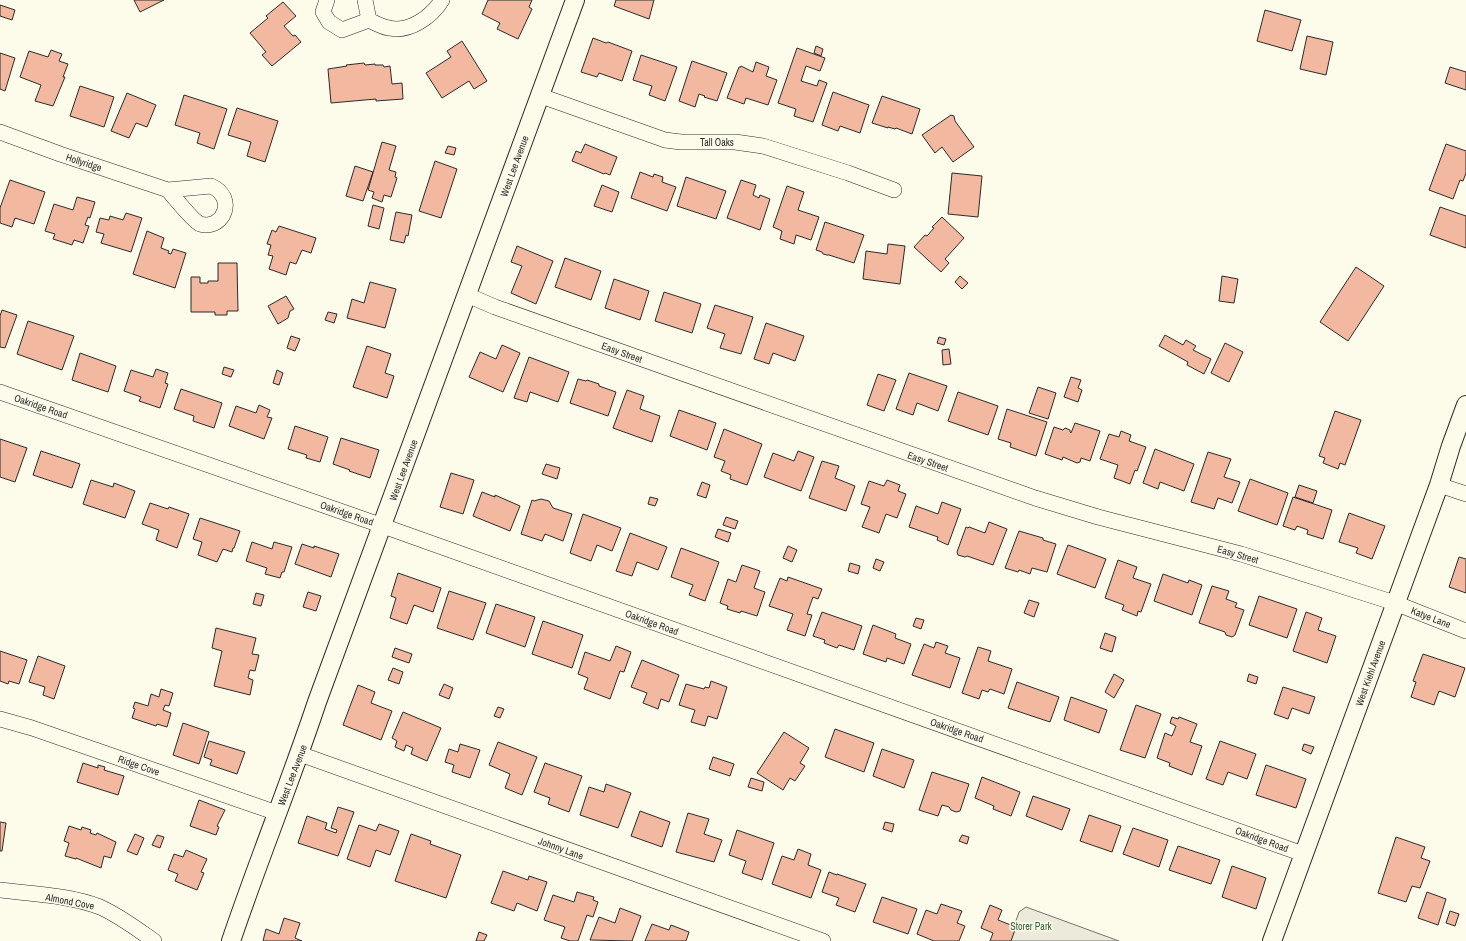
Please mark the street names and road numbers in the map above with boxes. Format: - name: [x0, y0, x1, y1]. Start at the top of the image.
- street label: West Lee Avenue: [497, 133, 532, 198]
- street label: Tall Oaks: [700, 136, 734, 149]
- street label: Hollyridge: [64, 151, 104, 174]
- street label: Easy Street: [600, 339, 645, 366]
- street label: Oakridge Road: [12, 391, 69, 422]
- street label: West Lee Avenue: [386, 437, 421, 502]
- street label: Easy Street: [906, 448, 951, 475]
- street label: Oakridge Road: [318, 498, 375, 529]
- street label: Easy Street: [1216, 542, 1261, 567]
- street label: Katye Lane: [1409, 604, 1453, 631]
- street label: Oakridge Road: [623, 607, 680, 638]
- street label: West Kiehl Avenue: [1353, 638, 1389, 708]
- street label: Oakridge Road: [928, 715, 985, 746]
- street label: West Lee Avenue: [275, 743, 310, 807]
- street label: Ridge Cove: [116, 752, 162, 779]
- street label: Oakridge Road: [1233, 824, 1290, 855]
- street label: Johnny Lane: [537, 834, 586, 863]
- street label: Almond Cove: [44, 890, 96, 913]

